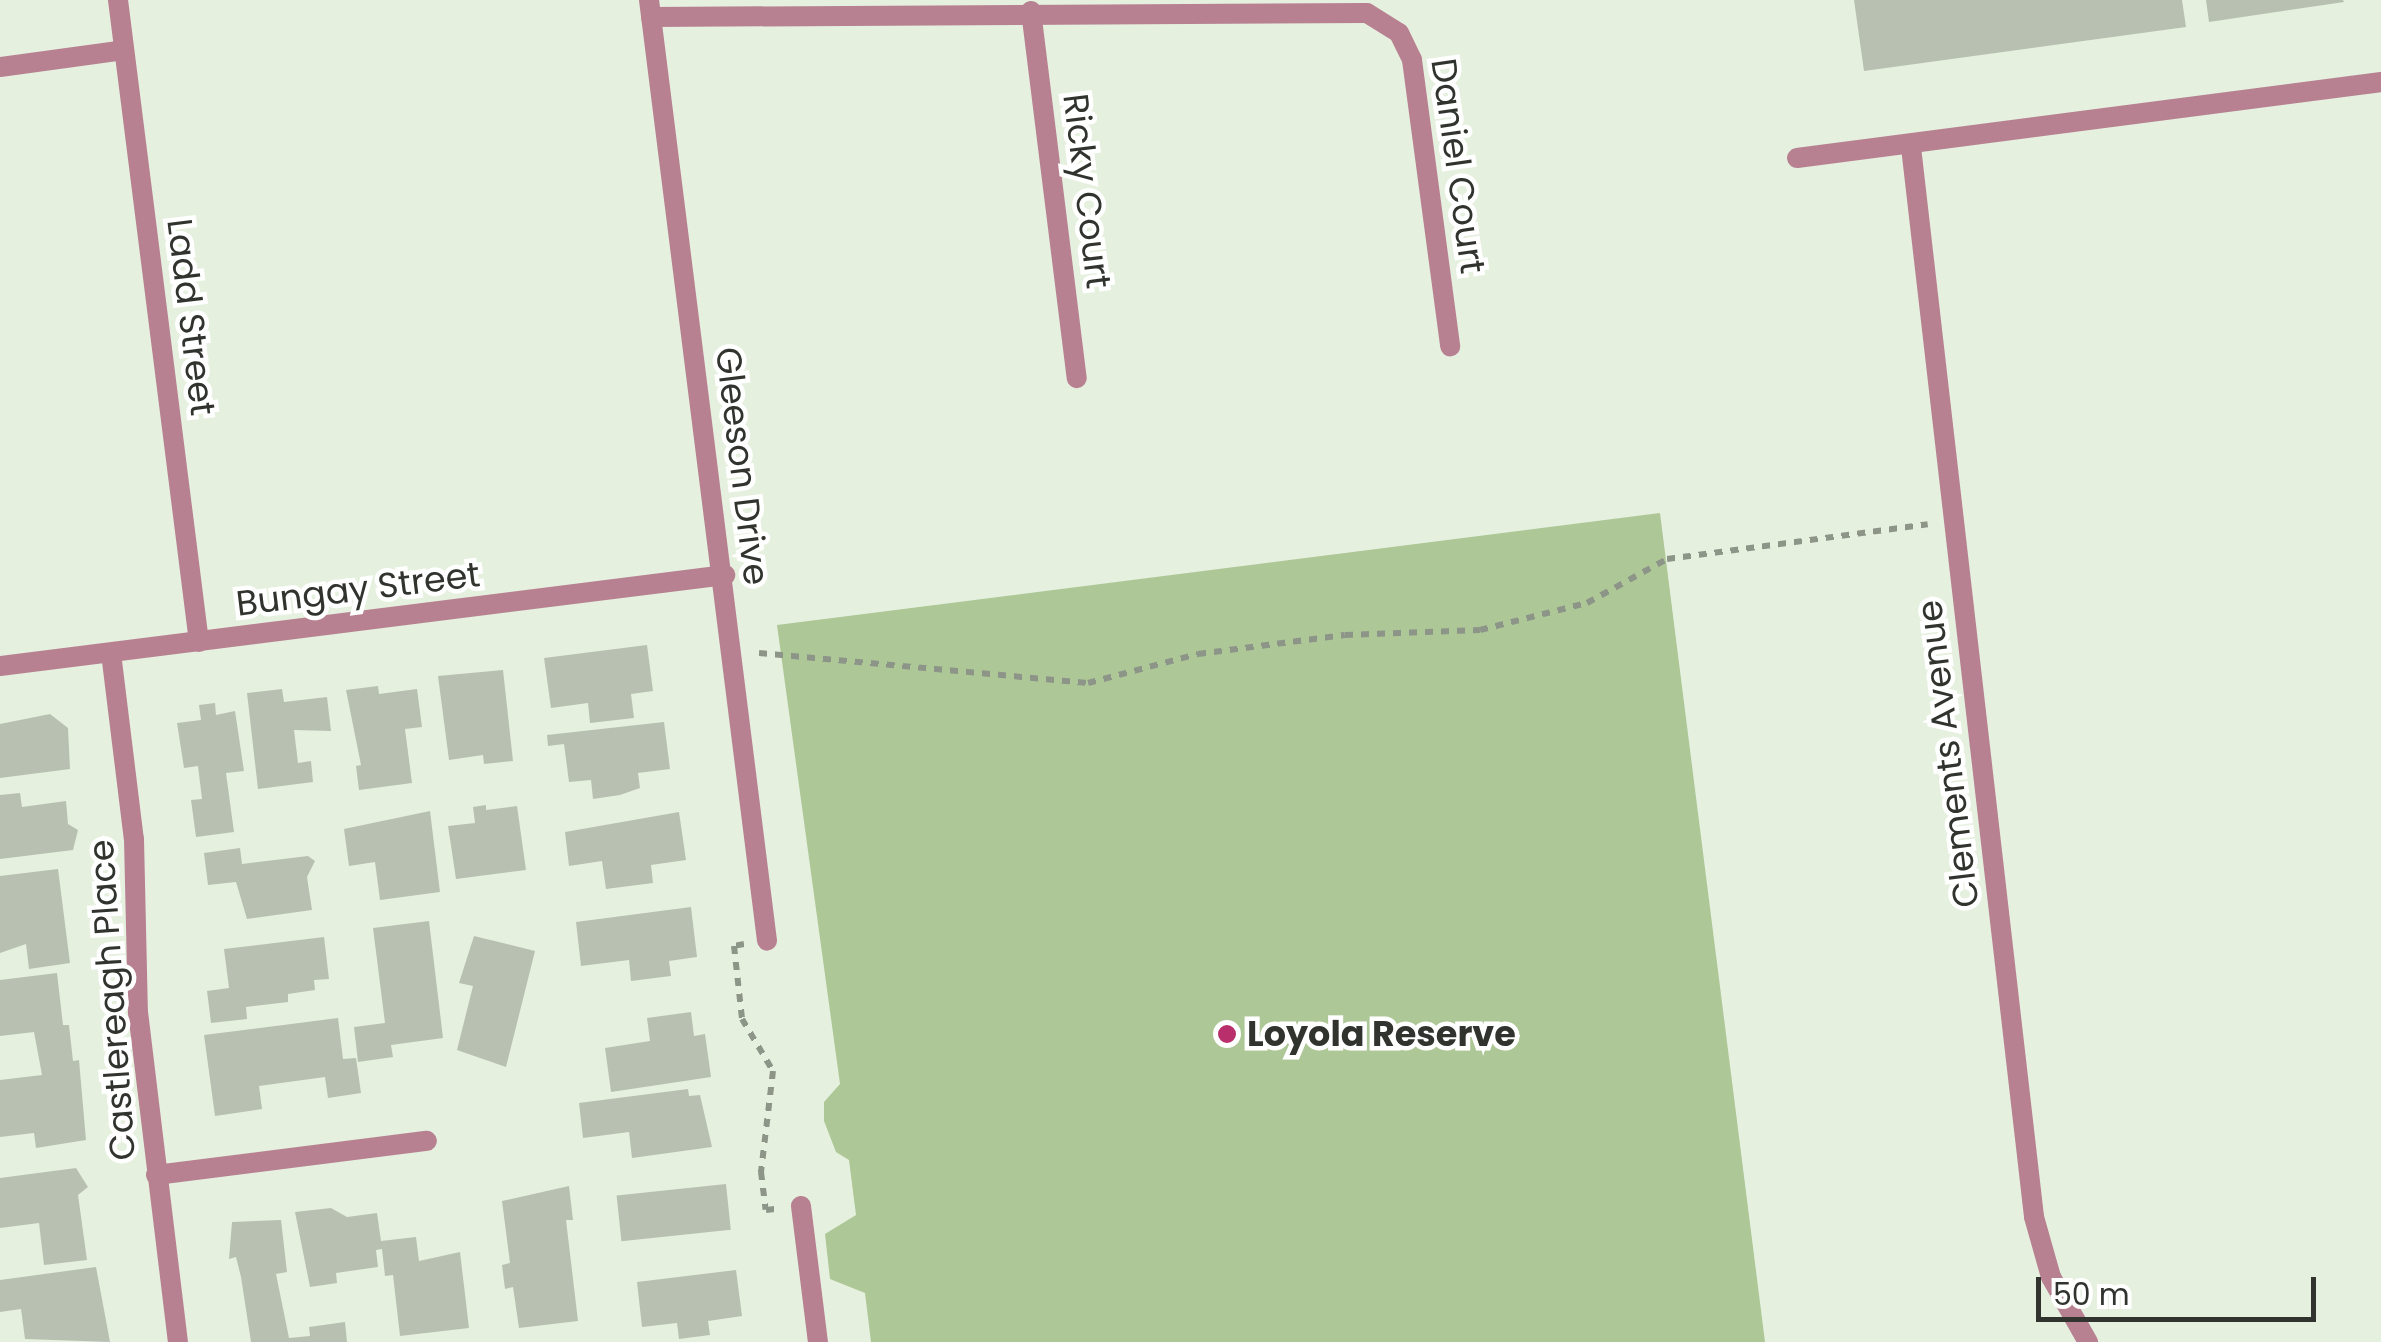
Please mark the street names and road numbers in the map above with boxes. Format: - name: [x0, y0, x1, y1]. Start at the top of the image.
- street label: Daniel Court: [1422, 56, 1494, 276]
- street label: Ricky Court: [1054, 91, 1120, 291]
- street label: Ladd Street: [158, 216, 224, 418]
- street label: Gleeson Drive: [707, 345, 777, 587]
- street label: Bungay Street: [234, 553, 482, 625]
- street label: Clements Avenue: [1908, 598, 1988, 910]
- street label: Castlereagh Place: [80, 838, 144, 1162]

